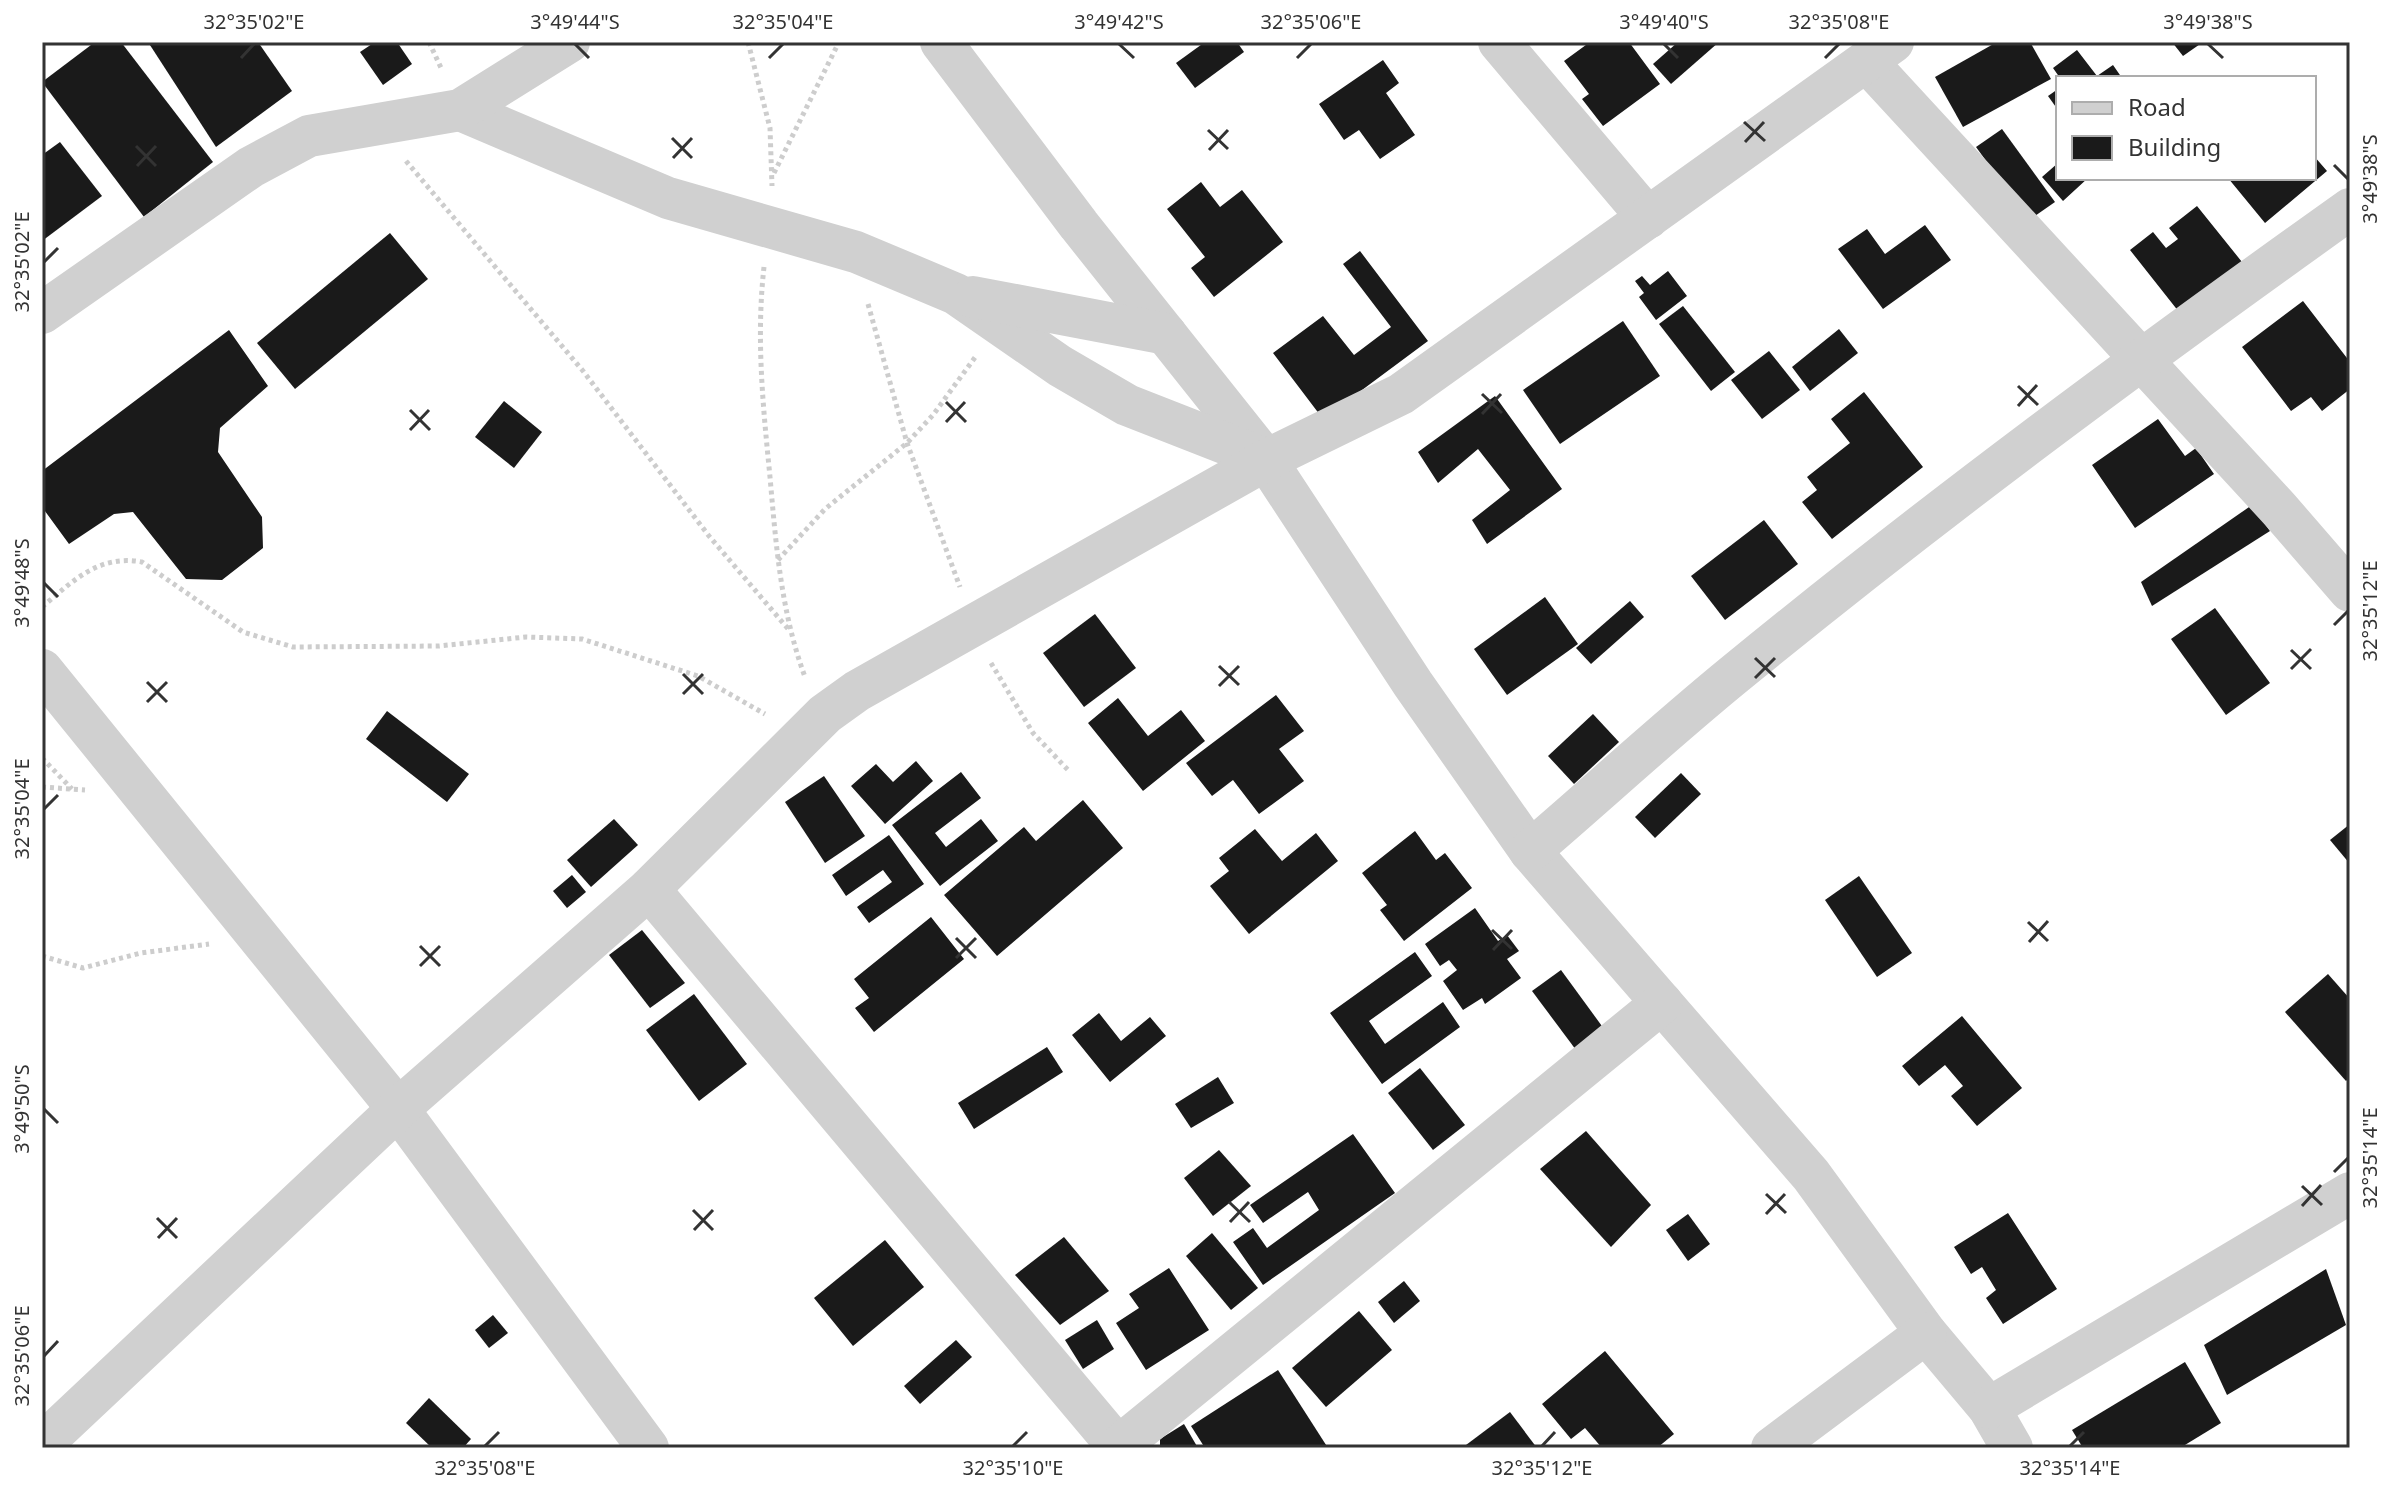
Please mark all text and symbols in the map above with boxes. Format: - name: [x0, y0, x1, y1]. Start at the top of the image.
- text: 32°35'02"E: [204, 8, 304, 35]
- text: 3°49'44"S: [530, 8, 620, 35]
- text: 32°35'04"E: [733, 8, 833, 35]
- text: 3°49'42"S: [1074, 8, 1164, 35]
- text: 32°35'06"E: [1261, 8, 1361, 35]
- text: 3°49'40"S: [1619, 8, 1709, 35]
- text: 32°35'08"E: [1789, 8, 1889, 35]
- text: 3°49'38"S: [2163, 8, 2253, 35]
- legend: [2056, 76, 2316, 180]
- text: Road: [2128, 90, 2186, 123]
- text: Building: [2128, 130, 2221, 163]
- text: 3°49'38"S: [2356, 134, 2383, 224]
- text: 32°35'02"E: [8, 212, 35, 312]
- text: 3°49'48"S: [8, 538, 35, 628]
- text: 32°35'12"E: [2356, 561, 2383, 661]
- text: 32°35'04"E: [8, 759, 35, 859]
- text: 3°49'50"S: [8, 1064, 35, 1154]
- text: 32°35'14"E: [2356, 1108, 2383, 1208]
- text: 32°35'06"E: [8, 1306, 35, 1406]
- text: 32°35'08"E: [435, 1454, 535, 1481]
- text: 32°35'10"E: [963, 1454, 1063, 1481]
- text: 32°35'12"E: [1492, 1454, 1592, 1481]
- text: 32°35'14"E: [2020, 1454, 2120, 1481]

